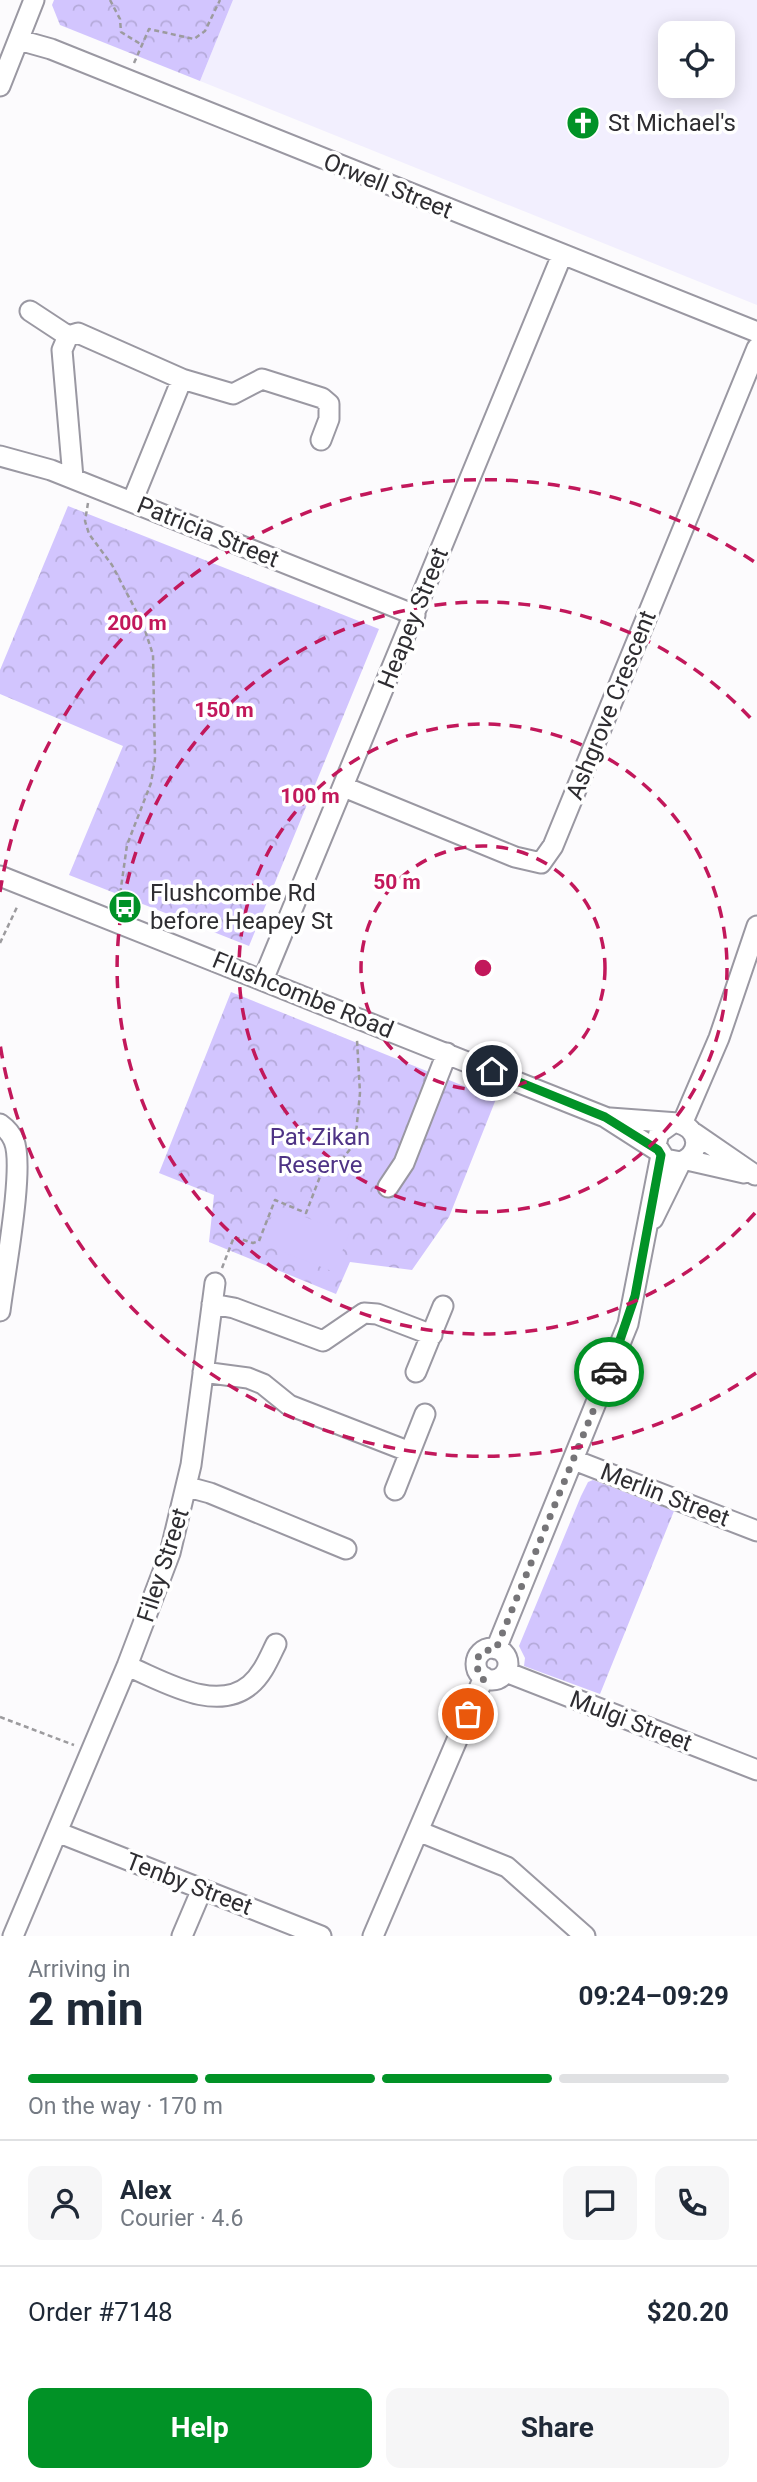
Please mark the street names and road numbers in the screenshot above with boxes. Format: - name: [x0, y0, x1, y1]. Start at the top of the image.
- street label: Orwell Street: [319, 147, 457, 225]
- street label: Patricia Street: [133, 491, 283, 573]
- street label: Heapey Street: [372, 543, 454, 693]
- street label: Ashgrove Crescent: [560, 606, 662, 804]
- street label: Flushcombe Road: [209, 946, 397, 1044]
- street label: Merlin Street: [596, 1458, 734, 1532]
- street label: Filey Street: [131, 1504, 195, 1626]
- street label: Mulgi Street: [566, 1685, 696, 1757]
- street label: Tenby Street: [122, 1847, 256, 1921]

